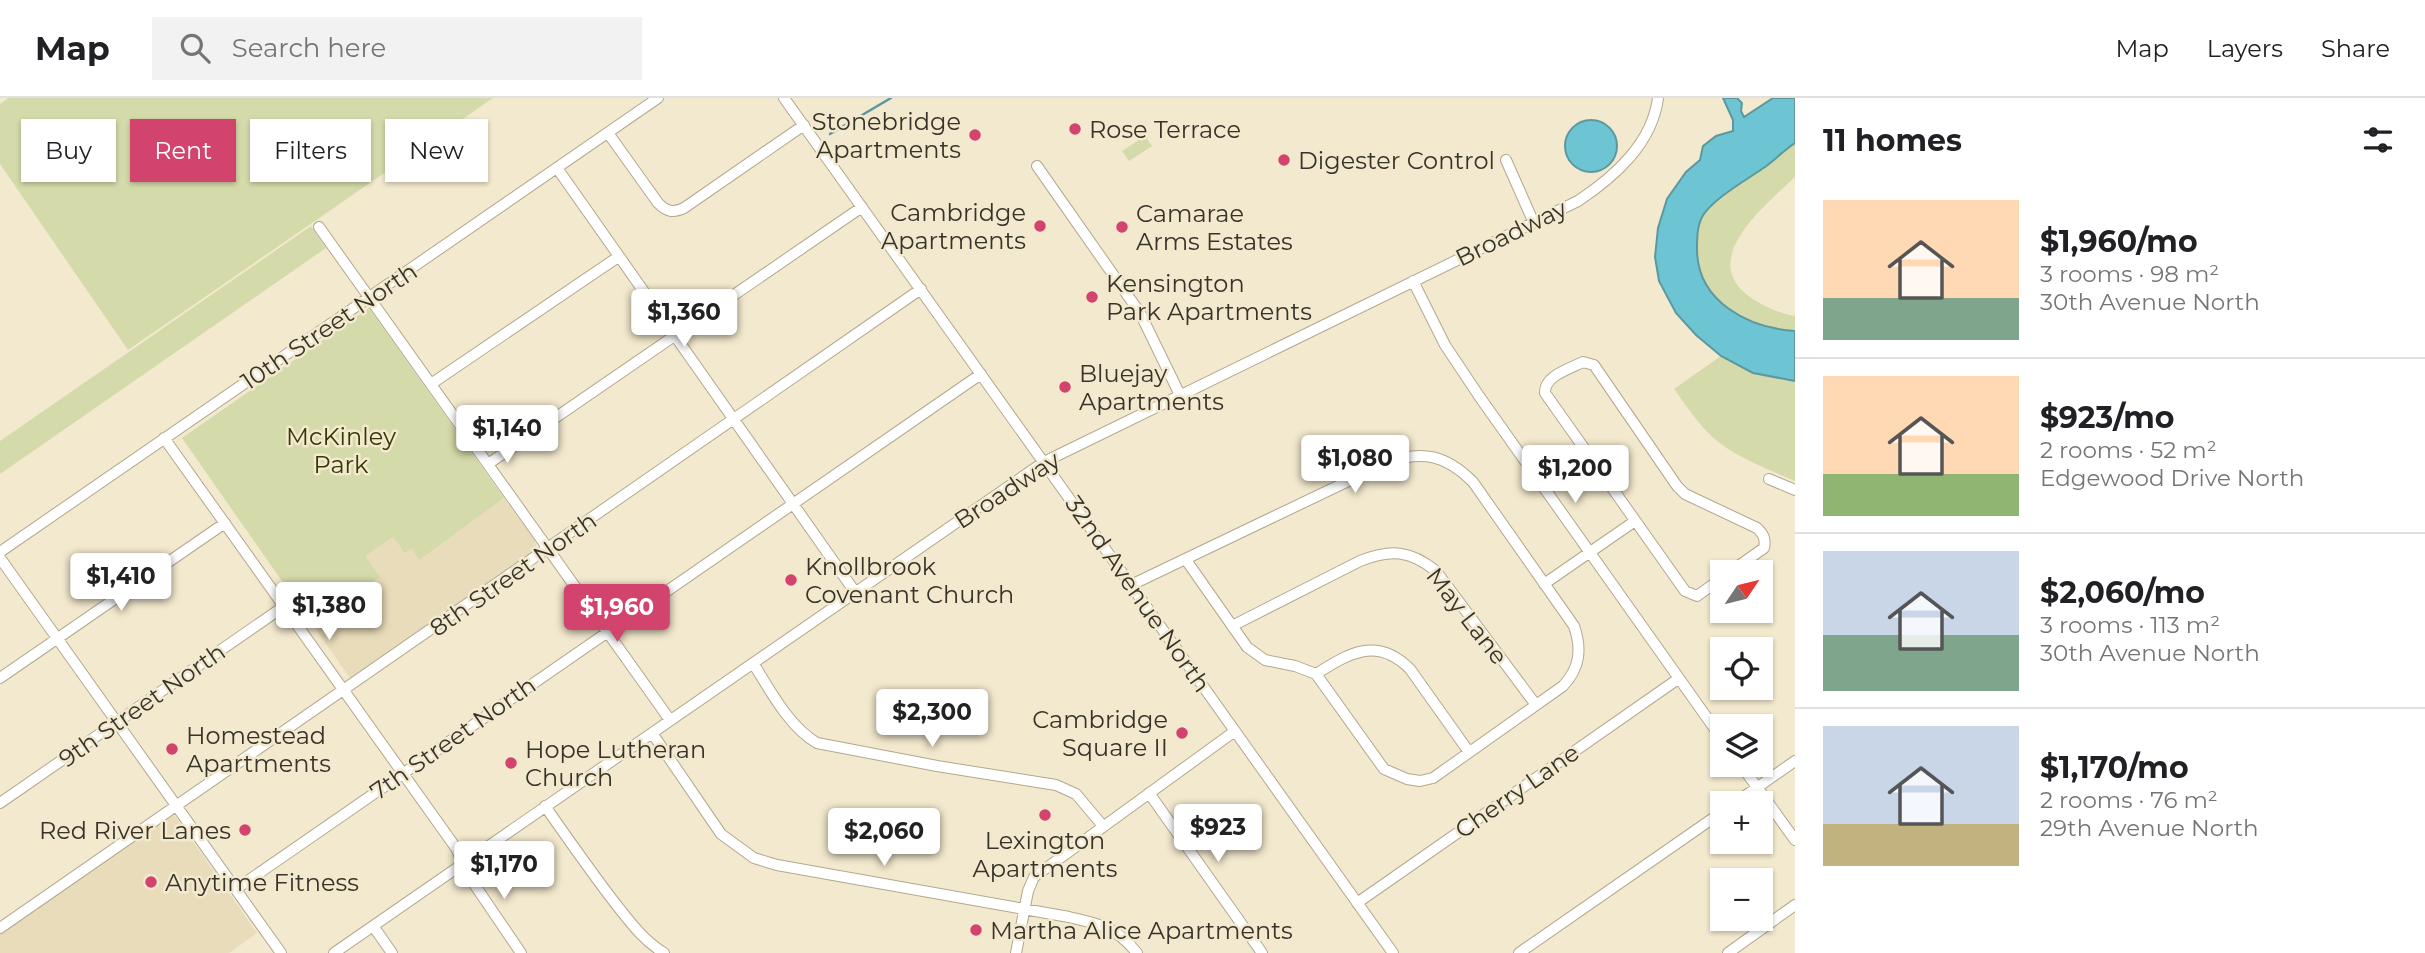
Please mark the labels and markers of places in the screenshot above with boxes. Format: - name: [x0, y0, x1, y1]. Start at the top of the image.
- place label: Stonebridge Apartments: [812, 107, 961, 164]
- place label: Rose Terrace: [1089, 115, 1241, 144]
- marker: Rose Terrace: [1067, 121, 1083, 137]
- marker: Stonebridge Apartments: [967, 127, 983, 143]
- place label: Digester Control: [1298, 146, 1495, 175]
- marker: Digester Control: [1276, 152, 1292, 168]
- place label: Cambridge Apartments: [881, 198, 1026, 255]
- place label: Camarae Arms Estates: [1136, 199, 1293, 256]
- marker: Cambridge Apartments: [1032, 218, 1048, 234]
- marker: Camarae Arms Estates: [1114, 219, 1130, 235]
- place label: Kensington Park Apartments: [1106, 269, 1312, 326]
- pin: $1,360: [627, 289, 741, 349]
- marker: Kensington Park Apartments: [1084, 289, 1100, 305]
- place label: Bluejay Apartments: [1079, 359, 1224, 416]
- marker: Bluejay Apartments: [1057, 379, 1073, 395]
- pin: $1,140: [450, 406, 564, 465]
- pin: $1,080: [1298, 436, 1412, 495]
- pin: $1,200: [1518, 446, 1632, 505]
- place label: Knollbrook Covenant Church: [805, 552, 1014, 609]
- pin: $1,410: [64, 554, 178, 613]
- marker: Knollbrook Covenant Church: [783, 572, 799, 588]
- pin: $1,380: [272, 582, 386, 642]
- pin: $1,960: [560, 584, 674, 644]
- pin: $2,300: [875, 690, 989, 749]
- place label: Cambridge Square II: [1032, 705, 1168, 762]
- place label: Homestead Apartments: [186, 721, 331, 778]
- marker: Cambridge Square II: [1174, 725, 1190, 741]
- place label: Hope Lutheran Church: [525, 735, 706, 792]
- marker: Homestead Apartments: [164, 741, 180, 757]
- marker: Hope Lutheran Church: [503, 755, 519, 771]
- pin: $923: [1177, 804, 1259, 864]
- marker: Lexington Apartments: [1037, 807, 1053, 823]
- pin: $2,060: [827, 808, 941, 868]
- place label: Red River Lanes: [39, 816, 231, 845]
- marker: Red River Lanes: [237, 822, 253, 838]
- place label: Lexington Apartments: [973, 826, 1117, 883]
- pin: $1,170: [447, 842, 561, 901]
- place label: Anytime Fitness: [165, 868, 359, 897]
- marker: Anytime Fitness: [143, 874, 159, 890]
- place label: Martha Alice Apartments: [990, 916, 1293, 945]
- marker: Martha Alice Apartments: [968, 922, 984, 938]

